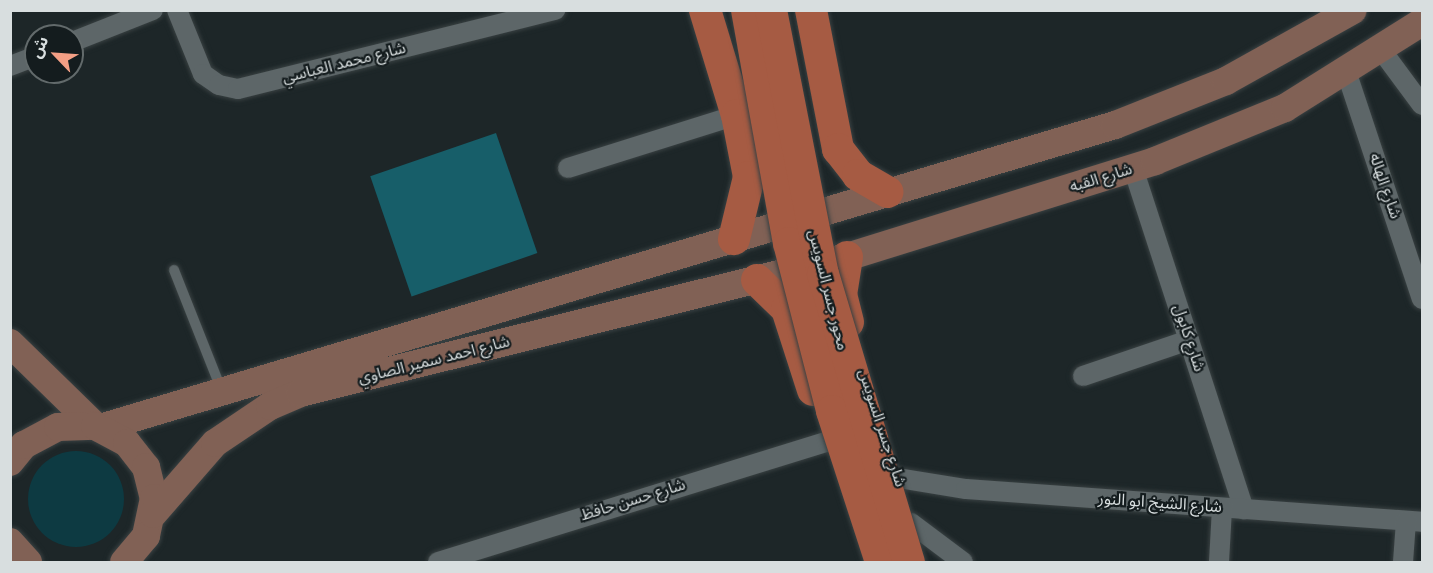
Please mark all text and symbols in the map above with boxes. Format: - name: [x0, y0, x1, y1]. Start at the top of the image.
- north arrow: [24, 24, 84, 84]
- text: ش: [26, 33, 52, 61]
- street label: شارع محمد العباسي: [280, 38, 408, 88]
- street label: شارع الهاله: [1365, 151, 1405, 221]
- street label: شارع القبه: [1067, 159, 1135, 197]
- street label: محور جسر السويس: [804, 228, 852, 352]
- street label: شارع كابول: [1169, 302, 1209, 374]
- street label: شارع احمد سمير الصاوي: [356, 332, 512, 388]
- street label: شارع جسر السويس: [854, 367, 910, 489]
- street label: شارع حسن حافظ: [578, 475, 688, 525]
- street label: شارع الشيخ ابو النور: [1098, 489, 1222, 517]

